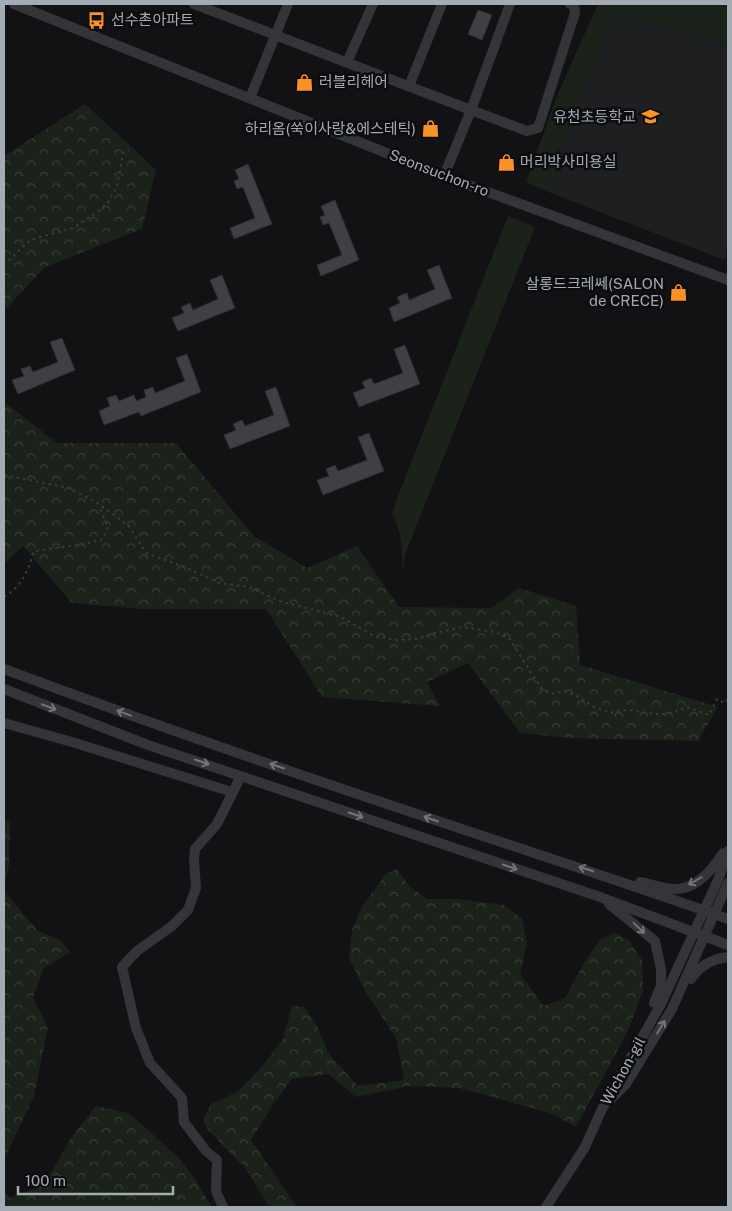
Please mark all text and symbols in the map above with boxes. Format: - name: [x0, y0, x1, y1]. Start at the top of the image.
- bus stop icon: 선수촌아파트: [87, 10, 107, 30]
- place label: 선수촌아파트: [111, 11, 194, 28]
- shop icon: 러블리헤어: [295, 72, 315, 92]
- place label: 러블리헤어: [319, 73, 388, 90]
- school or university icon: 유천초등학교: [640, 107, 660, 127]
- place label: 유천초등학교: [553, 108, 636, 125]
- shop icon: 하리옴(쑥이사랑&에스테틱): [420, 119, 440, 139]
- place label: 하리옴(쑥이사랑&에스테틱): [244, 120, 416, 137]
- street label: Seonsuchon-ro: [387, 146, 492, 199]
- shop icon: 머리박사미용실: [496, 152, 516, 172]
- place label: 머리박사미용실: [520, 153, 617, 170]
- place label: 살롱드크레쎄(SALON de CRECE): [526, 275, 664, 309]
- shop icon: 살롱드크레쎄(SALON de CRECE): [668, 283, 688, 303]
- one-way arrow: [41, 703, 56, 712]
- one-way arrow: [116, 708, 132, 717]
- one-way arrow: [194, 758, 209, 767]
- one-way arrow: [270, 761, 286, 770]
- one-way arrow: [347, 811, 363, 820]
- one-way arrow: [424, 814, 439, 823]
- one-way arrow: [501, 863, 517, 872]
- one-way arrow: [578, 864, 594, 873]
- one-way arrow: [688, 876, 703, 886]
- one-way arrow: [632, 922, 645, 933]
- one-way arrow: [656, 1020, 666, 1034]
- street label: Wichon-gil: [597, 1034, 648, 1108]
- scale bar: [18, 1164, 172, 1196]
- text: 100 m: [25, 1172, 66, 1189]

